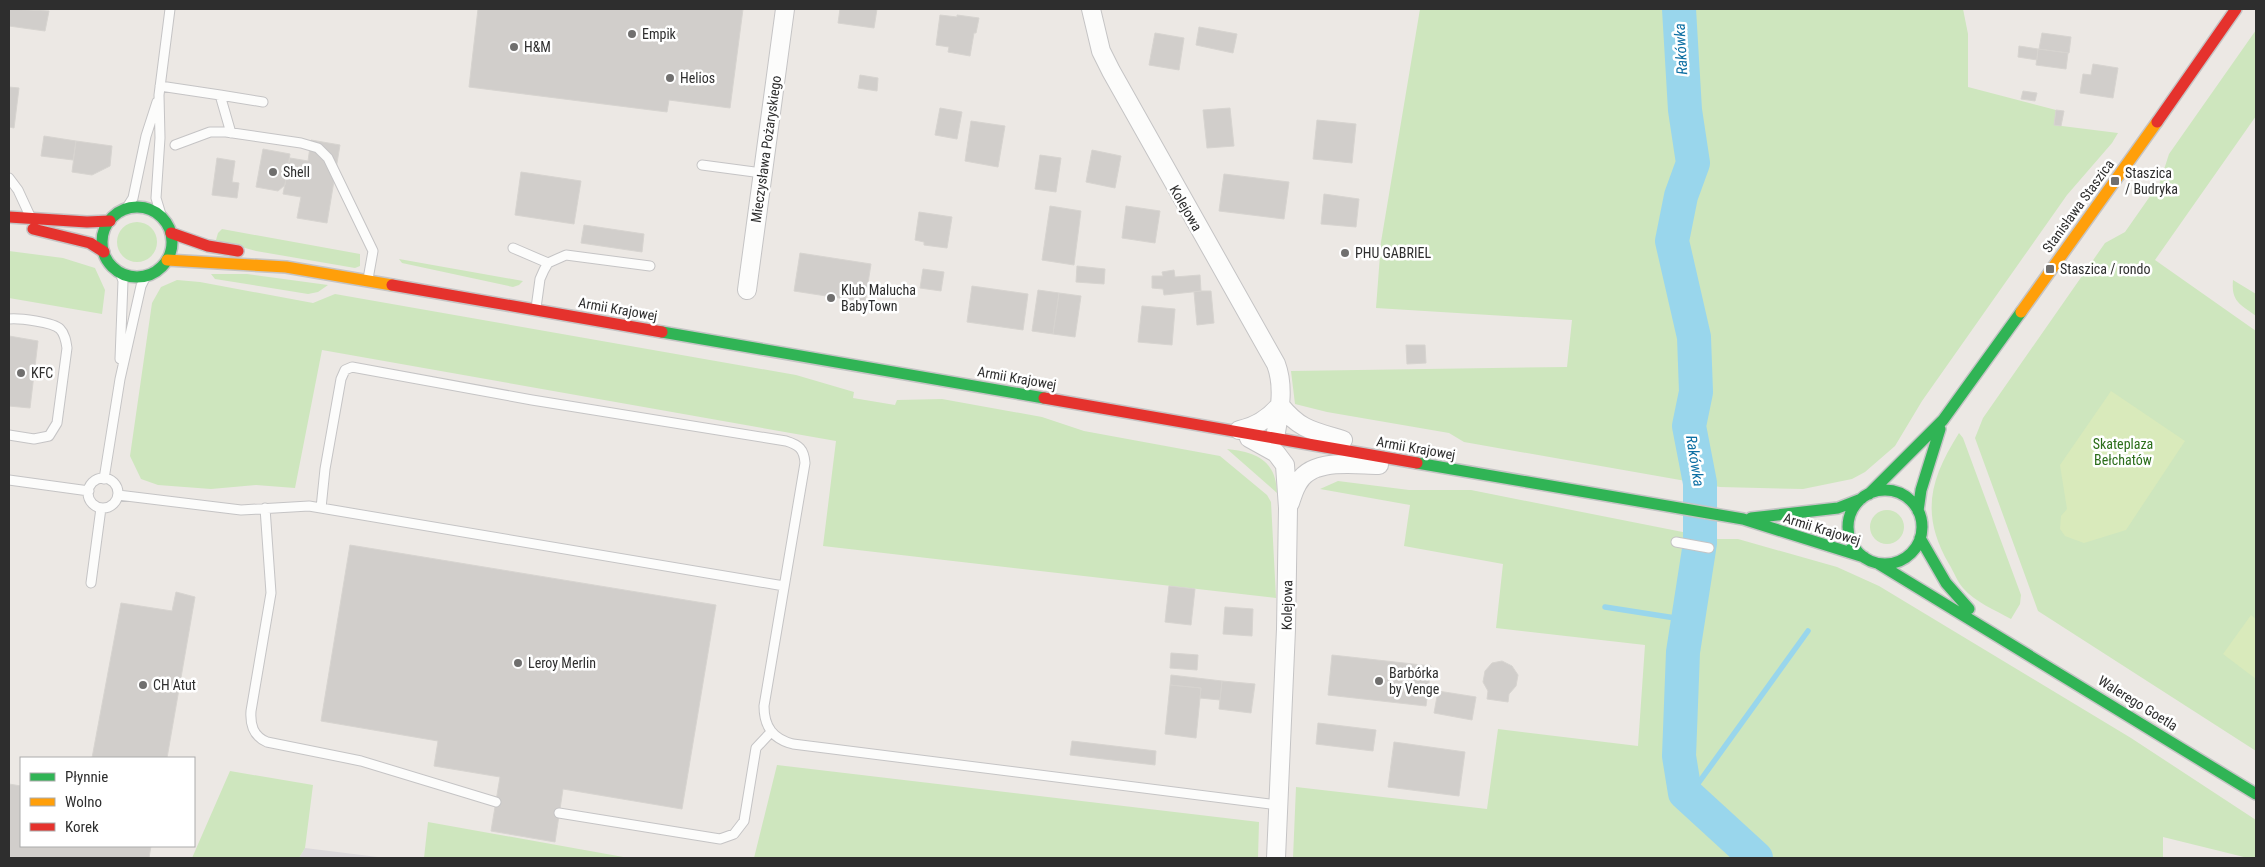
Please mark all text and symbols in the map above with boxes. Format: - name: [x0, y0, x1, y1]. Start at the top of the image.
- water label: Rakówka: [1671, 23, 1691, 75]
- place label: Empik: [642, 26, 677, 42]
- marker: Empik: [626, 28, 638, 40]
- place label: H&M: [524, 39, 551, 55]
- marker: H&M: [508, 41, 520, 53]
- place label: Helios: [680, 70, 715, 86]
- marker: Helios: [664, 72, 676, 84]
- street label: Mieczysława Pożaryskiego: [748, 74, 784, 224]
- street label: Stanisława Staszica: [2039, 156, 2117, 256]
- place label: Shell: [283, 164, 310, 180]
- place label: Staszica / Budryka: [2125, 165, 2178, 197]
- marker: Shell: [267, 166, 279, 178]
- marker: Staszica / Budryka: [2109, 175, 2121, 187]
- street label: Kolejowa: [1167, 182, 1205, 234]
- place label: PHU GABRIEL: [1355, 245, 1431, 261]
- marker: PHU GABRIEL: [1339, 247, 1351, 259]
- place label: Staszica / rondo: [2060, 261, 2151, 277]
- marker: Staszica / rondo: [2044, 263, 2056, 275]
- place label: Klub Malucha BabyTown: [841, 282, 916, 314]
- marker: Klub Malucha BabyTown: [825, 292, 837, 304]
- street label: Armii Krajowej: [577, 294, 659, 324]
- street label: Armii Krajowej: [976, 363, 1058, 393]
- place label: KFC: [31, 365, 53, 381]
- marker: KFC: [15, 367, 27, 379]
- street label: Armii Krajowej: [1375, 433, 1457, 463]
- water label: Rakówka: [1682, 434, 1708, 488]
- park label: Skateplaza Bełchatów: [2093, 436, 2153, 468]
- street label: Armii Krajowej: [1781, 510, 1863, 548]
- street label: Kolejowa: [1279, 580, 1295, 630]
- place label: Leroy Merlin: [528, 655, 596, 671]
- marker: Leroy Merlin: [512, 657, 524, 669]
- place label: Barbórka by Venge: [1389, 665, 1440, 697]
- street label: Walerego Goetla: [2095, 672, 2181, 734]
- marker: Barbórka by Venge: [1373, 675, 1385, 687]
- place label: CH Atut: [153, 677, 196, 693]
- marker: CH Atut: [137, 679, 149, 691]
- legend: [20, 757, 195, 847]
- text: Płynnie: [65, 768, 108, 786]
- text: Wolno: [65, 793, 102, 811]
- text: Korek: [65, 818, 99, 836]

